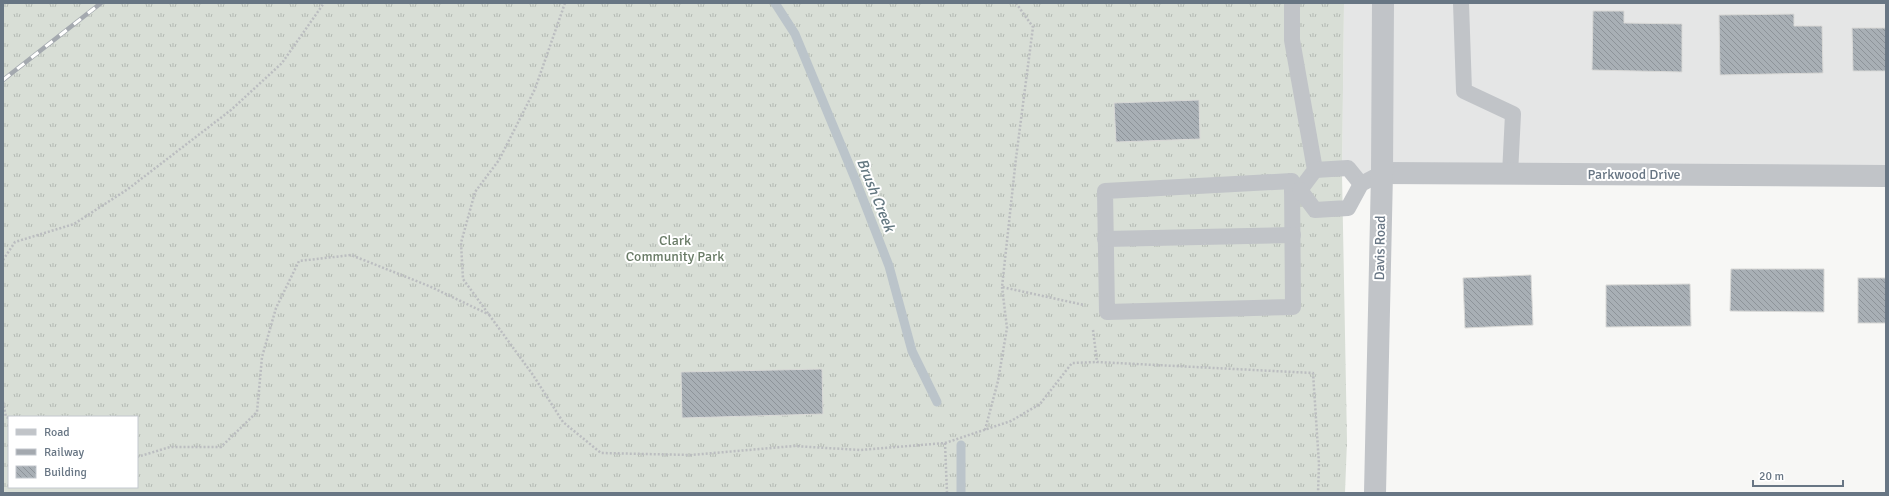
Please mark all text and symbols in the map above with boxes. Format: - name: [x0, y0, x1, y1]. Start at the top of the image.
- water label: Brush Creek: [853, 156, 899, 236]
- street label: Parkwood Drive: [1587, 166, 1681, 183]
- street label: Davis Road: [1371, 215, 1389, 281]
- park label: Clark Community Park: [626, 232, 724, 265]
- legend: [8, 416, 138, 488]
- text: Road: [44, 425, 70, 440]
- text: Railway: [44, 445, 84, 460]
- scale bar: [1753, 462, 1843, 488]
- text: Building: [44, 465, 87, 480]
- text: 20 m: [1759, 469, 1784, 484]

